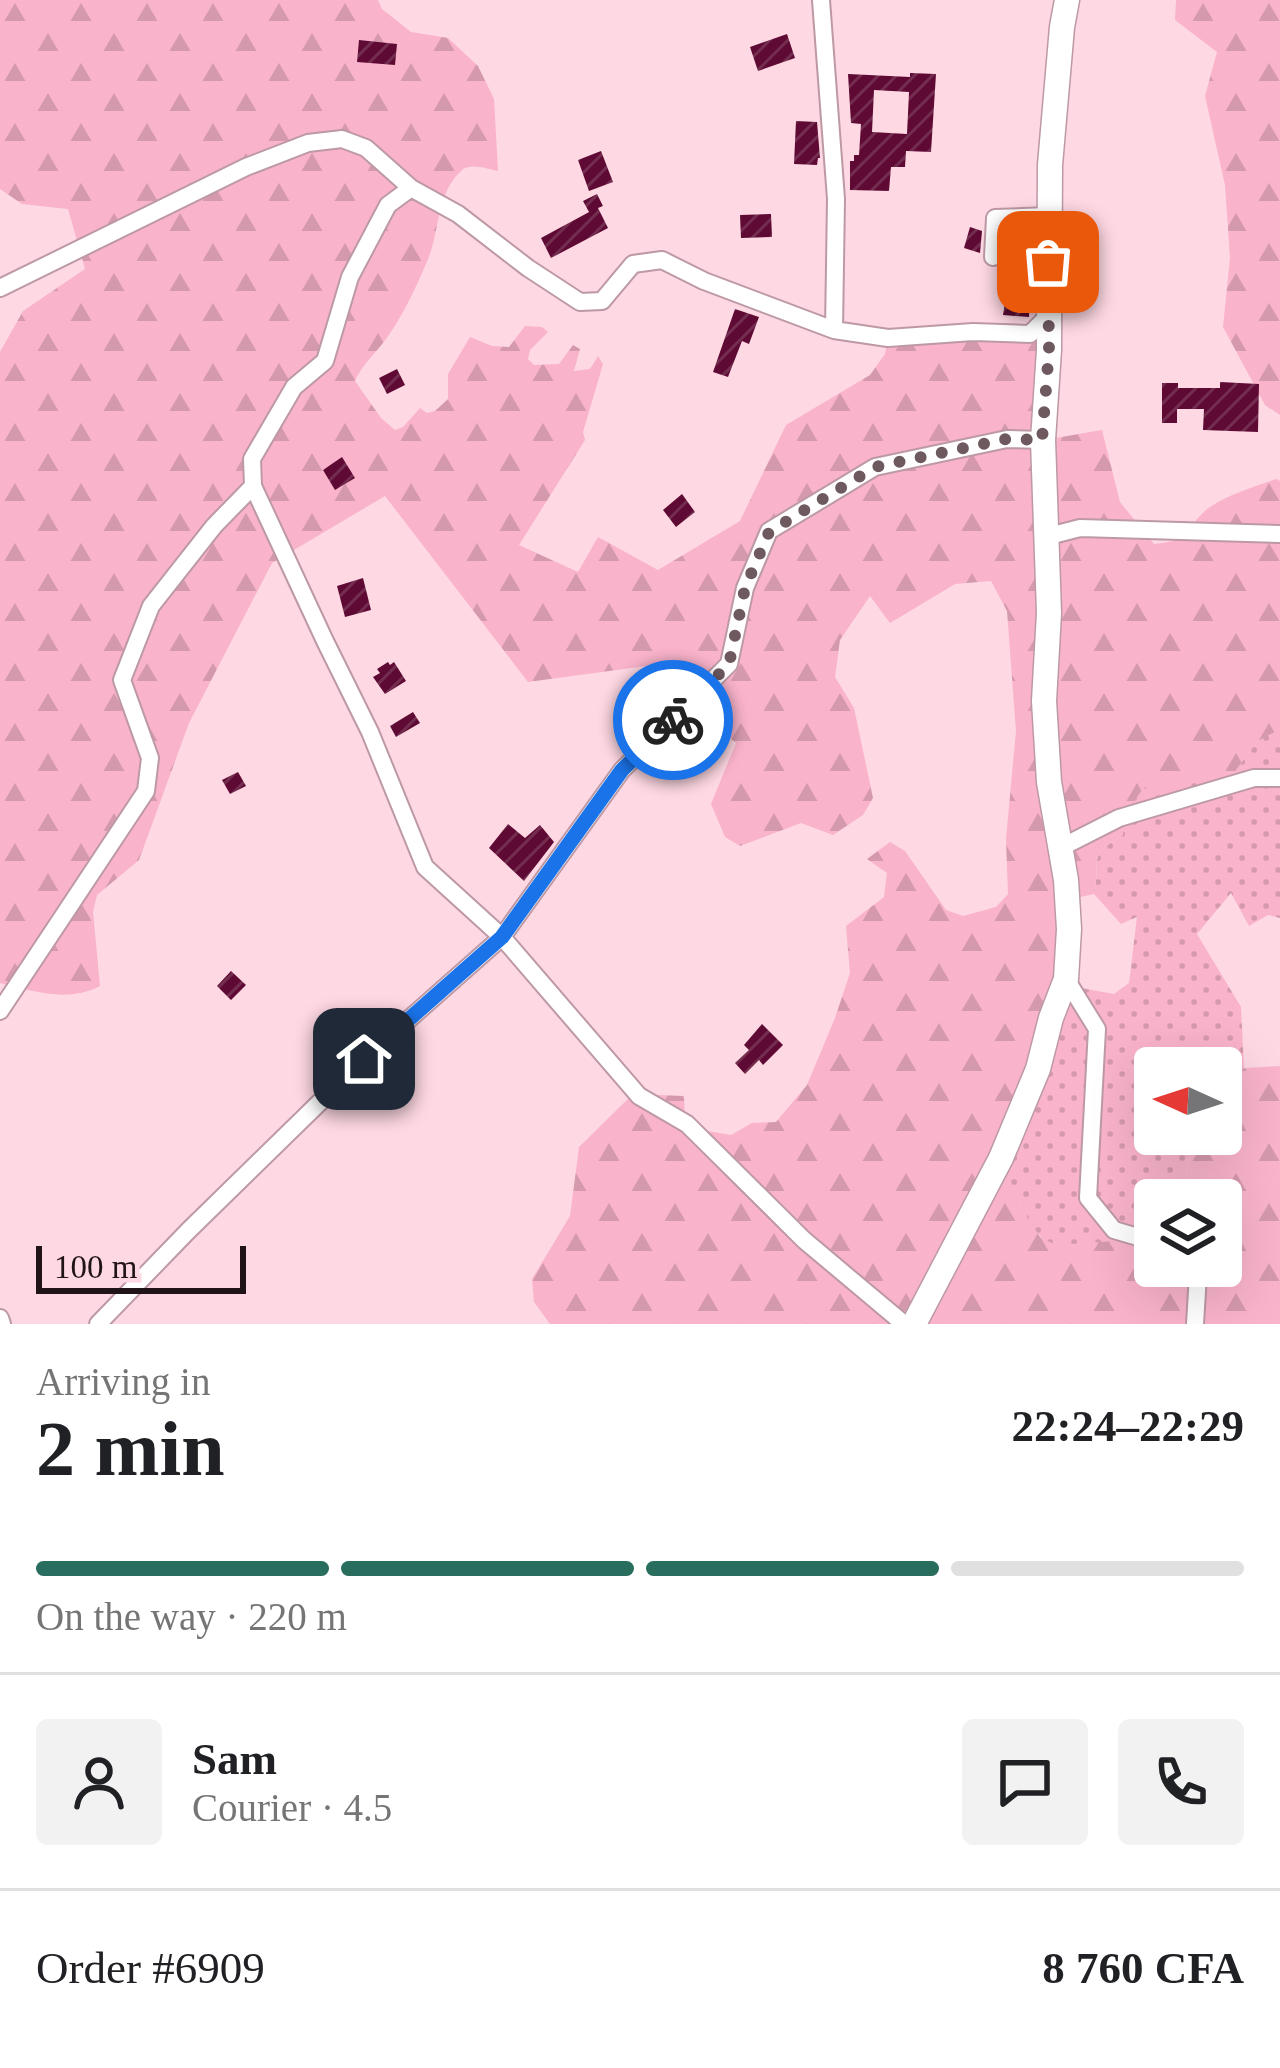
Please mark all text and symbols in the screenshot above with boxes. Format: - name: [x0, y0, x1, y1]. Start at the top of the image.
- pin: [997, 211, 1099, 313]
- icon: bag: [1015, 229, 1081, 295]
- courier: [613, 660, 733, 780]
- icon: bike: [640, 687, 706, 753]
- pin: [313, 1008, 415, 1110]
- icon: home: [331, 1026, 397, 1092]
- north arrow: [1134, 1047, 1242, 1155]
- map controls: [1134, 1047, 1242, 1287]
- button: layers: [1134, 1179, 1242, 1287]
- scale bar: [36, 1240, 246, 1293]
- text: 100 m: [54, 1249, 137, 1285]
- text: Arriving in: [36, 1360, 210, 1403]
- text: 22:24–22:29: [1012, 1401, 1244, 1451]
- text: 2 min: [36, 1405, 225, 1492]
- text: On the way · 220 m: [36, 1595, 347, 1638]
- button: person: [36, 1719, 162, 1845]
- button: chat: [962, 1719, 1088, 1845]
- button: phone: [1118, 1719, 1244, 1845]
- text: Sam: [192, 1734, 277, 1784]
- text: Courier · 4.5: [192, 1786, 392, 1829]
- text: Order #6909: [36, 1943, 265, 1993]
- text: 8 760 CFA: [1042, 1943, 1244, 1993]

